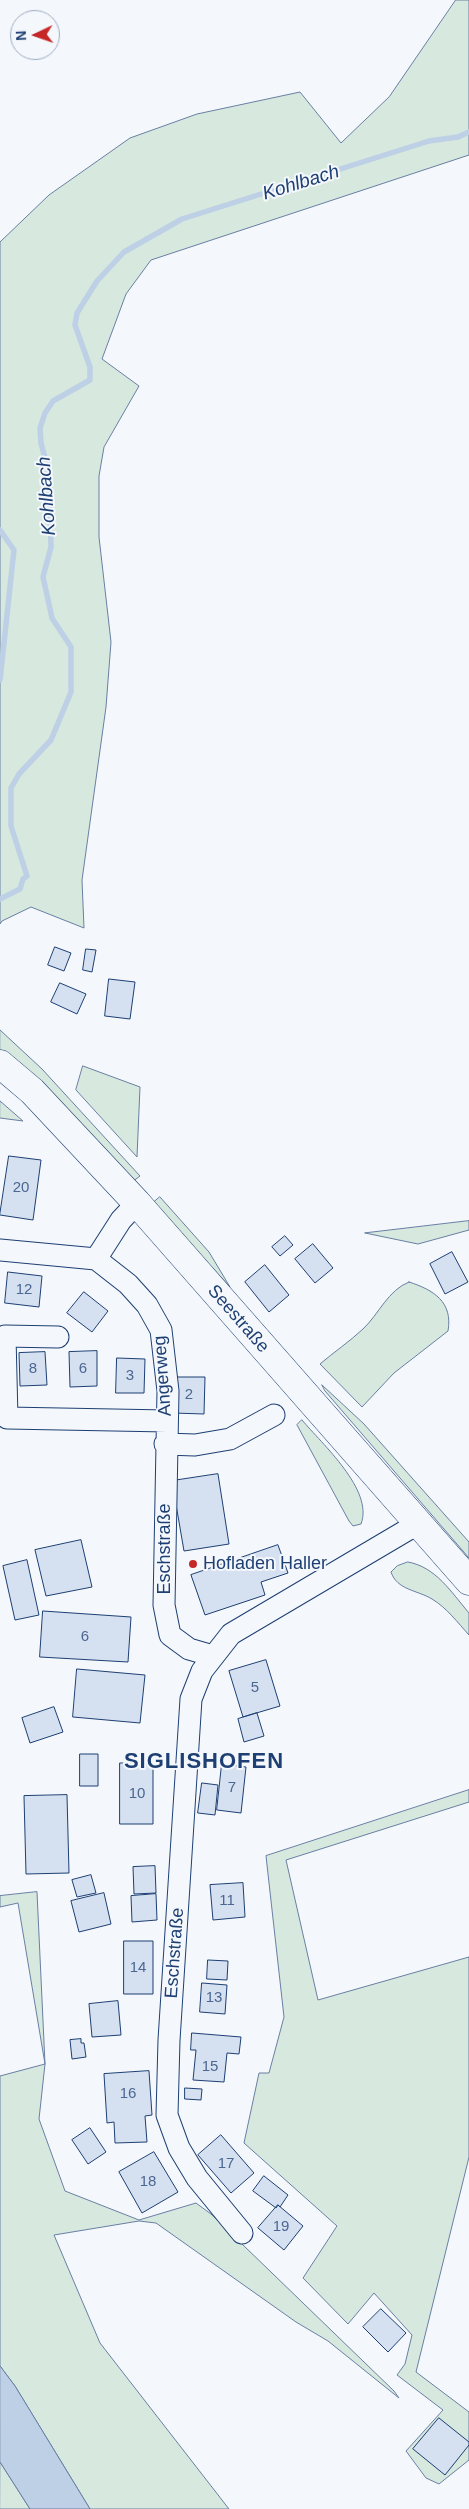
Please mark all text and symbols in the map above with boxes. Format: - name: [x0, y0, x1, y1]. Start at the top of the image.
- north arrow: [10, 10, 60, 60]
- text: N: [13, 30, 29, 41]
- water label: Kohlbach: [260, 161, 342, 205]
- water label: Kohlbach: [33, 456, 61, 536]
- house number: 20: [13, 1179, 29, 1197]
- house number: 12: [16, 1281, 32, 1299]
- street label: Seestraße: [203, 1281, 273, 1357]
- street label: Angerweg: [149, 1335, 177, 1417]
- house number: 8: [29, 1360, 37, 1378]
- house number: 6: [79, 1360, 87, 1378]
- house number: 3: [126, 1367, 134, 1385]
- house number: 2: [185, 1386, 193, 1404]
- street label: Eschstraße: [154, 1503, 176, 1595]
- place label: Hofladen Haller: [203, 1553, 327, 1575]
- marker: Hofladen Haller: [187, 1558, 199, 1570]
- house number: 6: [81, 1628, 89, 1646]
- house number: 5: [251, 1679, 259, 1697]
- district label: SIGLISHOFEN: [123, 1749, 285, 1775]
- house number: 7: [228, 1779, 236, 1797]
- house number: 10: [129, 1785, 145, 1803]
- house number: 11: [219, 1892, 235, 1910]
- street label: Eschstraße: [161, 1907, 189, 1999]
- house number: 14: [130, 1959, 146, 1977]
- house number: 13: [206, 1989, 222, 2007]
- house number: 15: [202, 2058, 218, 2076]
- house number: 16: [120, 2085, 136, 2103]
- house number: 17: [218, 2155, 234, 2173]
- house number: 18: [140, 2173, 156, 2191]
- house number: 19: [273, 2218, 289, 2236]

